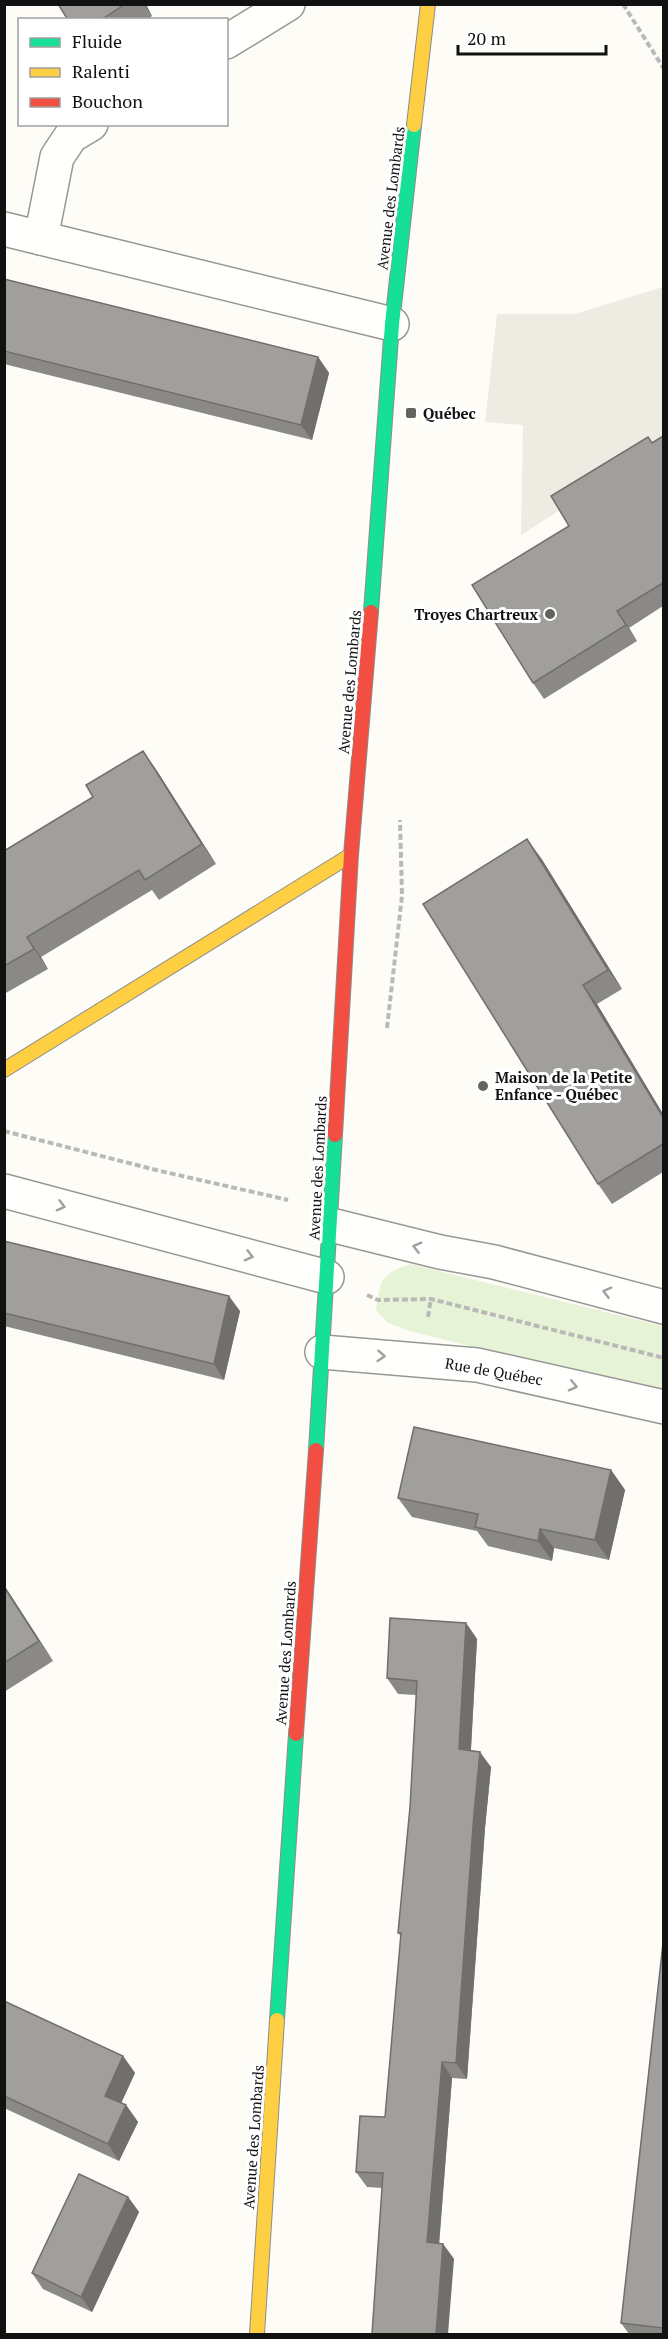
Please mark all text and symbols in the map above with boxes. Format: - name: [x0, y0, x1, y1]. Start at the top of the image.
- legend: [18, 18, 228, 126]
- scale bar: [458, 18, 606, 56]
- text: 20 m: [467, 26, 507, 50]
- text: Fluide: [72, 29, 122, 53]
- text: Ralenti: [72, 59, 130, 83]
- text: Bouchon: [72, 89, 143, 113]
- street label: Avenue des Lombards: [371, 125, 409, 271]
- place label: Québec: [423, 403, 476, 423]
- marker: Québec: [404, 406, 418, 420]
- place label: Troyes Chartreux: [414, 604, 539, 624]
- marker: Troyes Chartreux: [543, 607, 557, 621]
- street label: Avenue des Lombards: [333, 609, 365, 755]
- place label: Maison de la Petite Enfance - Québec: [495, 1067, 632, 1104]
- marker: Maison de la Petite Enfance - Québec: [476, 1079, 490, 1093]
- street label: Avenue des Lombards: [303, 1095, 331, 1241]
- one-way arrow: [55, 1199, 66, 1211]
- one-way arrow: [413, 1241, 423, 1254]
- one-way arrow: [244, 1249, 254, 1262]
- one-way arrow: [602, 1287, 613, 1299]
- one-way arrow: [376, 1349, 385, 1362]
- street label: Rue de Québec: [444, 1353, 544, 1389]
- one-way arrow: [568, 1379, 578, 1392]
- street label: Avenue des Lombards: [270, 1580, 300, 1726]
- street label: Avenue des Lombards: [238, 2064, 268, 2210]

